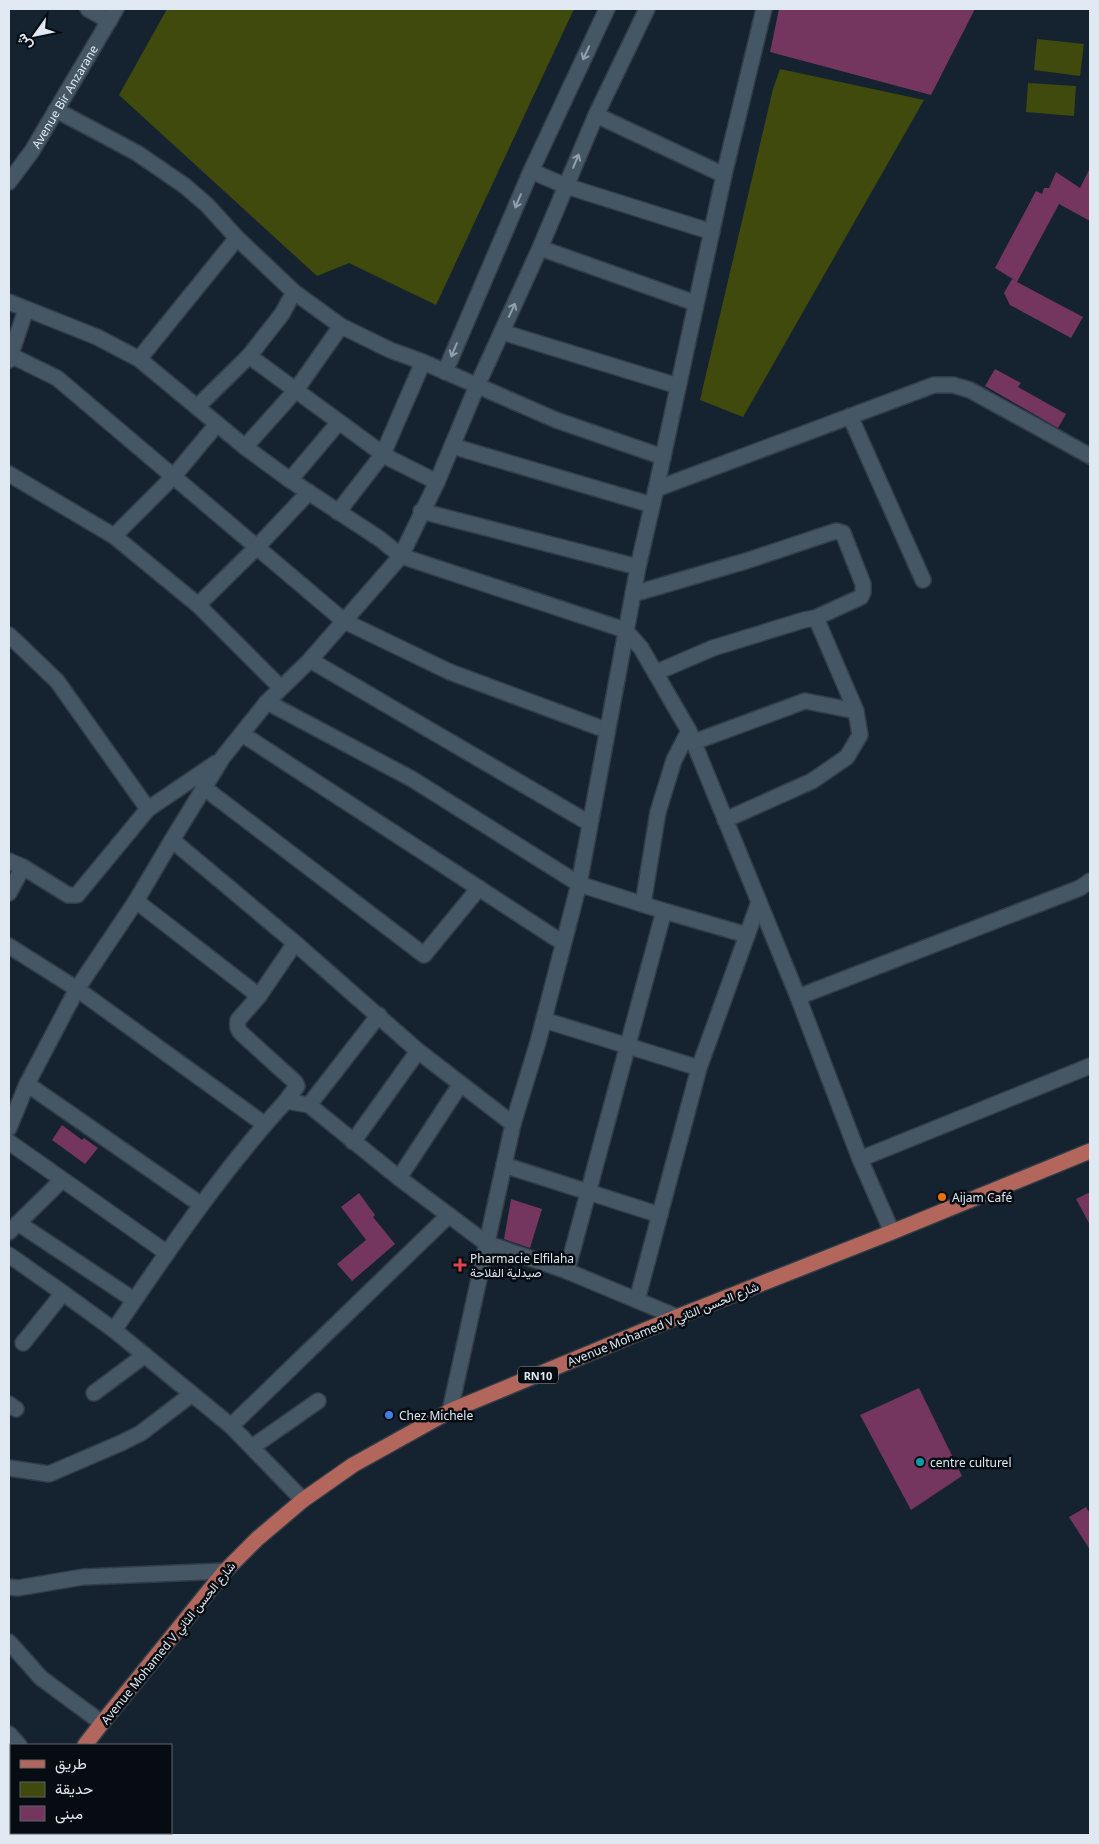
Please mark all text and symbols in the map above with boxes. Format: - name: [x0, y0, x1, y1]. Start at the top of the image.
- north arrow: [10, 10, 60, 60]
- text: ش: [11, 30, 36, 55]
- street label: Avenue Bir Anzarane: [27, 41, 102, 151]
- one-way arrow: [581, 45, 591, 60]
- one-way arrow: [572, 154, 582, 169]
- one-way arrow: [513, 193, 523, 208]
- one-way arrow: [507, 303, 517, 318]
- one-way arrow: [449, 342, 459, 357]
- place label: Aijam Café: [952, 1189, 1012, 1206]
- marker: Aijam Café: [936, 1191, 948, 1203]
- place label: Pharmacie Elfilaha صيدلية الفلاحة: [470, 1250, 574, 1281]
- marker: Pharmacie Elfilaha صيدلية الفلاحة: [454, 1259, 466, 1271]
- street label: Avenue Mohamed V شارع الحسن الثاني: [565, 1278, 762, 1372]
- road number: RN10: [518, 1366, 558, 1384]
- place label: Chez Michele: [399, 1407, 473, 1424]
- marker: Chez Michele: [383, 1409, 395, 1421]
- place label: centre culturel: [930, 1454, 1011, 1471]
- marker: centre culturel: [914, 1456, 926, 1468]
- street label: Avenue Mohamed V شارع الحسن الثاني: [97, 1558, 241, 1729]
- legend: [10, 1744, 172, 1834]
- text: طريق: [55, 1753, 87, 1774]
- text: حديقة: [55, 1778, 93, 1798]
- text: مبنى: [55, 1803, 83, 1824]

